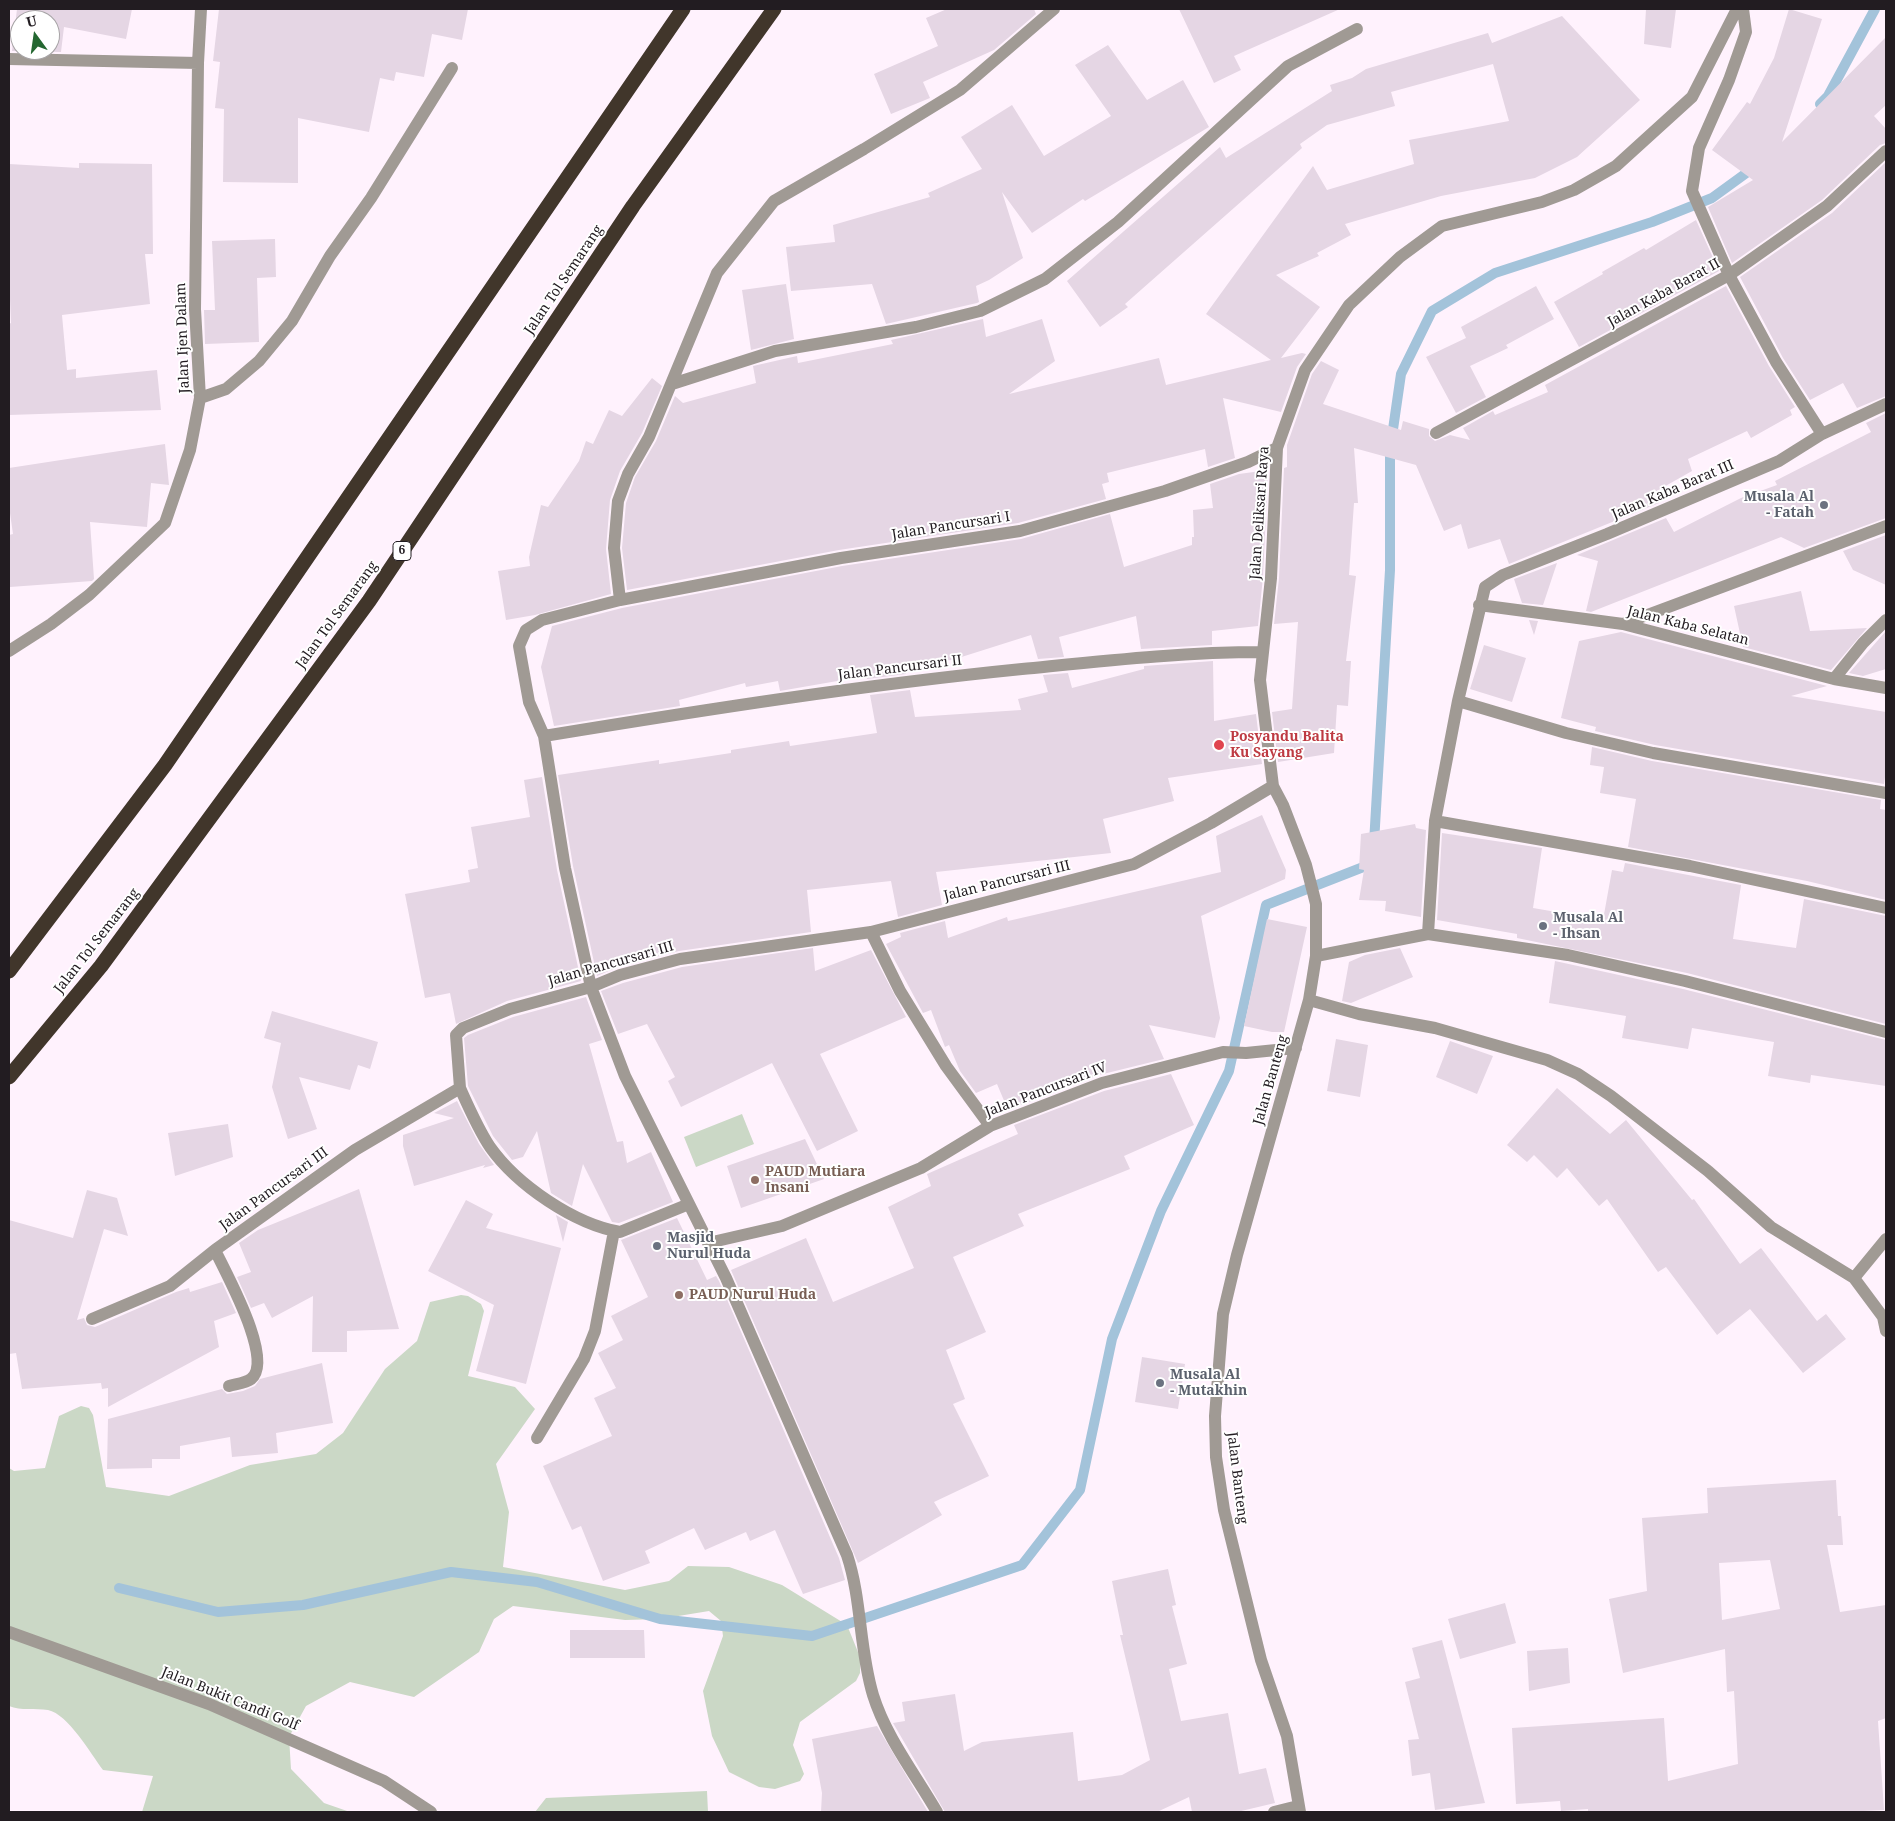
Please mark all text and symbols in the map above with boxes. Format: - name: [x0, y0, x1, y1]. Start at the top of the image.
- north arrow: [10, 10, 60, 60]
- text: U: [24, 10, 39, 31]
- street label: Jalan Tol Semarang: [521, 222, 607, 338]
- street label: Jalan Kaba Barat II: [1605, 255, 1723, 331]
- street label: Jalan Ijen Dalam: [173, 282, 193, 394]
- street label: Jalan Deliksari Raya: [1247, 446, 1273, 580]
- street label: Jalan Kaba Barat III: [1610, 457, 1736, 523]
- place label: Musala Al - Fatah: [1744, 489, 1814, 522]
- marker: Musala Al - Fatah: [1818, 499, 1830, 511]
- street label: Jalan Pancursari I: [891, 508, 1011, 544]
- road number: 6: [393, 542, 411, 560]
- street label: Jalan Tol Semarang: [292, 558, 382, 672]
- street label: Jalan Kaba Selatan: [1625, 603, 1751, 649]
- street label: Jalan Pancursari II: [837, 652, 963, 684]
- place label: Posyandu Balita Ku Sayang: [1230, 729, 1344, 762]
- marker: Posyandu Balita Ku Sayang: [1212, 738, 1226, 752]
- street label: Jalan Pancursari III: [942, 857, 1072, 905]
- street label: Jalan Tol Semarang: [51, 885, 143, 997]
- place label: Musala Al - Ihsan: [1553, 910, 1623, 942]
- marker: Musala Al - Ihsan: [1537, 920, 1549, 932]
- street label: Jalan Pancursari III: [546, 938, 676, 990]
- street label: Jalan Banteng: [1250, 1033, 1292, 1127]
- street label: Jalan Pancursari IV: [983, 1059, 1109, 1121]
- street label: Jalan Pancursari III: [217, 1144, 331, 1234]
- place label: PAUD Mutiara Insani: [765, 1164, 865, 1196]
- marker: PAUD Mutiara Insani: [749, 1174, 761, 1186]
- place label: Masjid Nurul Huda: [667, 1230, 751, 1262]
- marker: Masjid Nurul Huda: [651, 1240, 663, 1252]
- place label: PAUD Nurul Huda: [689, 1287, 816, 1303]
- marker: PAUD Nurul Huda: [673, 1289, 685, 1301]
- place label: Musala Al - Mutakhin: [1170, 1367, 1247, 1400]
- marker: Musala Al - Mutakhin: [1154, 1377, 1166, 1389]
- street label: Jalan Banteng: [1223, 1431, 1251, 1525]
- street label: Jalan Bukit Candi Golf: [159, 1664, 301, 1734]

